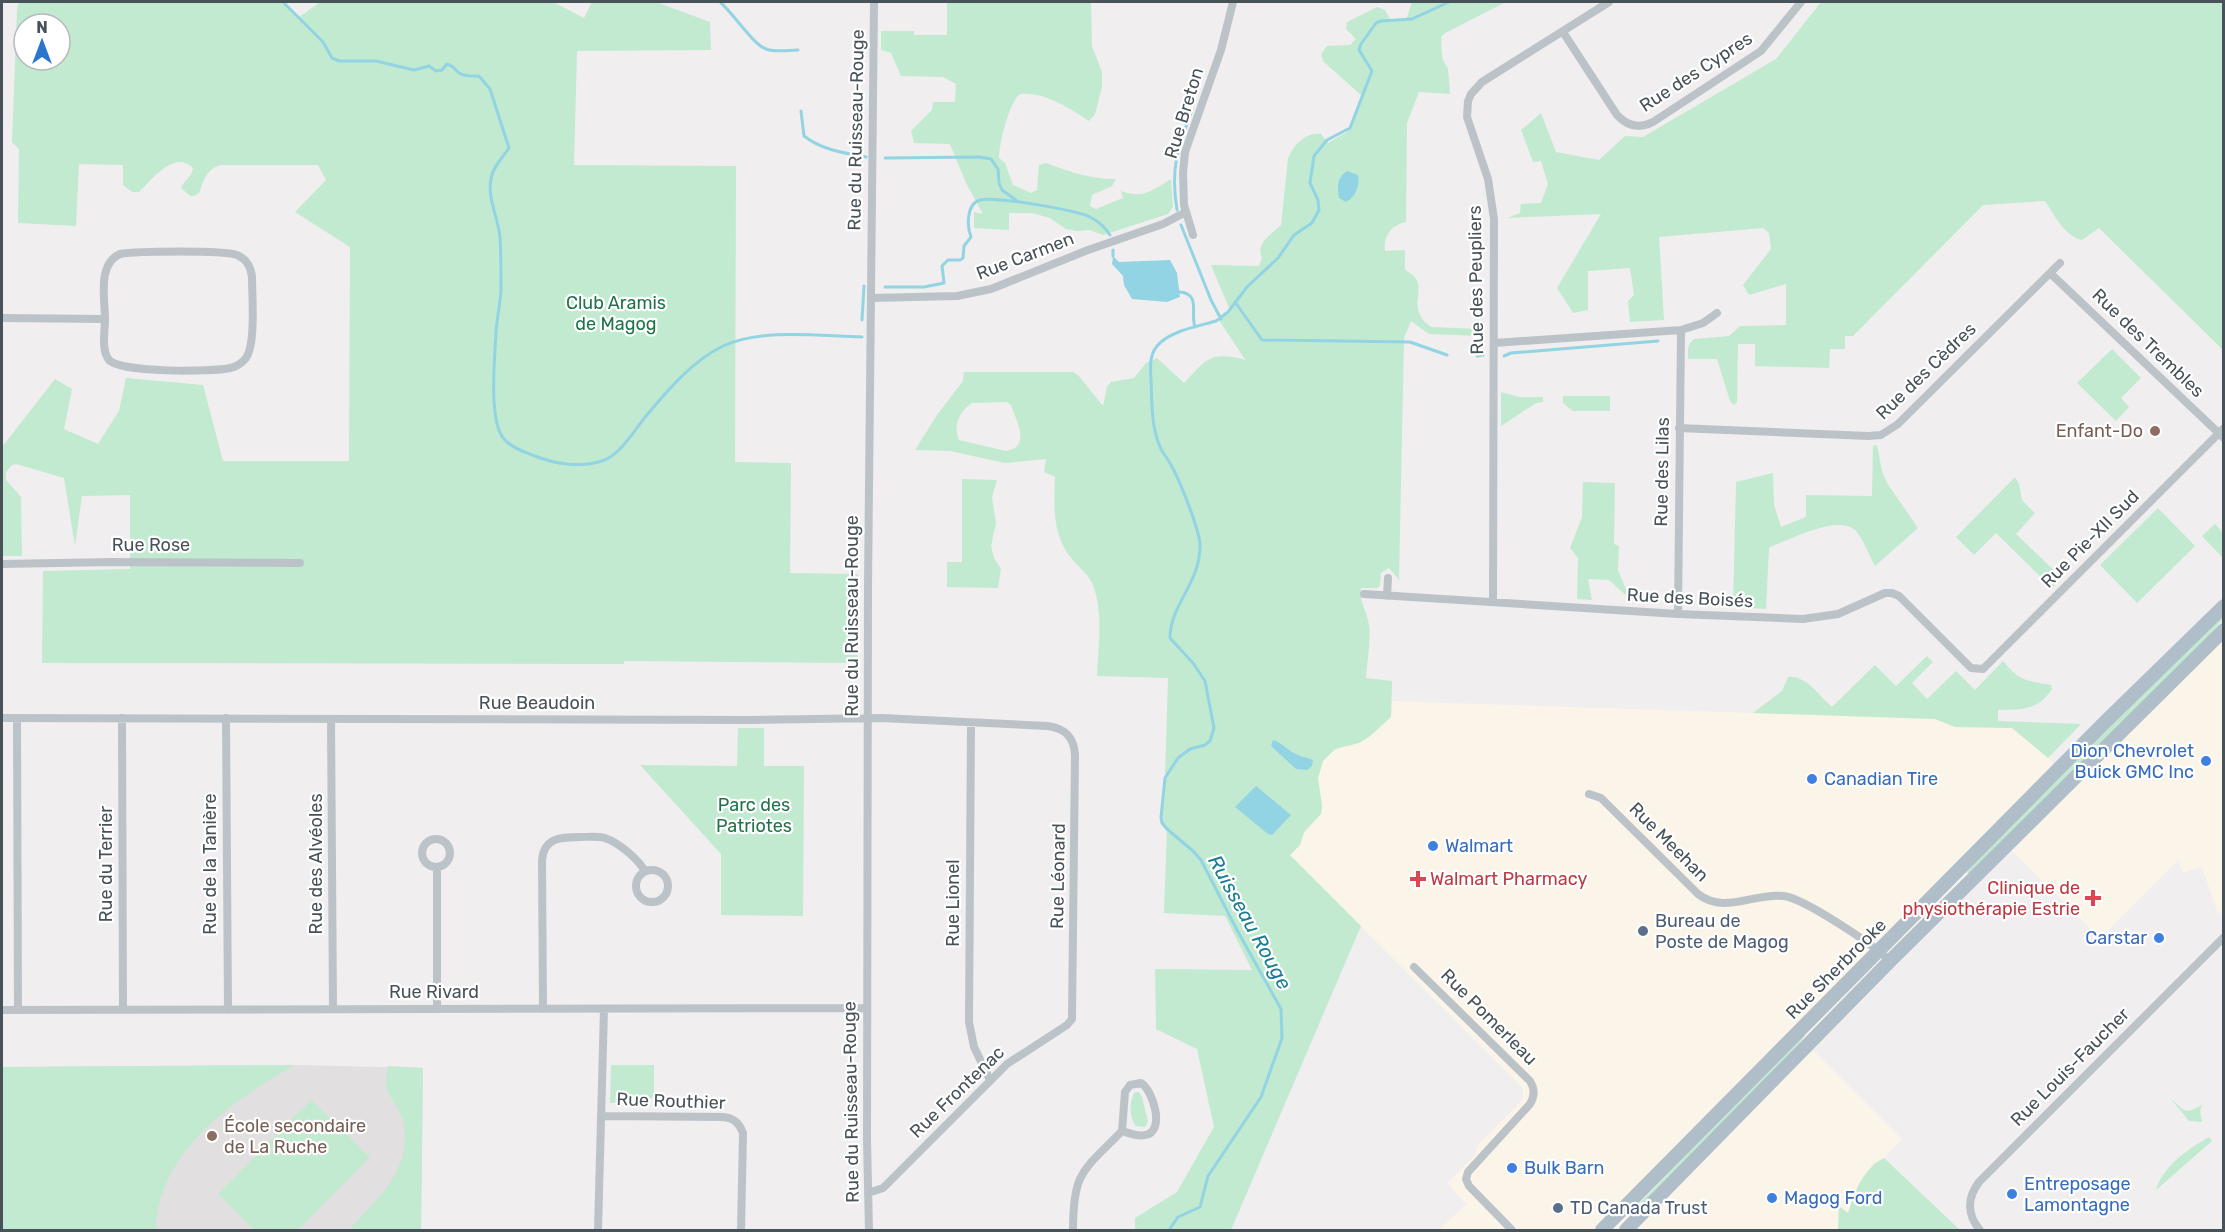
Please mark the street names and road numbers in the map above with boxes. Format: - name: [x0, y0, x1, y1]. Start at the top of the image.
- street label: Rue des Cypres: [1635, 27, 1757, 117]
- street label: Rue du Ruisseau-Rouge: [843, 29, 869, 231]
- street label: Rue Breton: [1160, 65, 1208, 161]
- street label: Rue des Peupliers: [1464, 205, 1488, 355]
- street label: Rue Carmen: [973, 227, 1077, 285]
- street label: Rue des Trembles: [2087, 284, 2209, 402]
- street label: Rue des Cèdres: [1872, 318, 1980, 424]
- street label: Rue des Lilas: [1650, 417, 1674, 527]
- street label: Rue Pie-XII Sud: [2036, 485, 2144, 593]
- street label: Rue du Ruisseau-Rouge: [841, 515, 863, 717]
- street label: Rue Rose: [112, 534, 190, 556]
- street label: Rue des Boisés: [1626, 584, 1754, 612]
- street label: Rue Beaudoin: [479, 692, 595, 714]
- street label: Rue de la Tanière: [199, 793, 221, 935]
- street label: Rue des Alvéoles: [305, 793, 327, 935]
- street label: Rue Meehan: [1625, 798, 1713, 886]
- street label: Rue du Terrier: [95, 806, 117, 922]
- street label: Rue Léonard: [1046, 823, 1070, 929]
- street label: Rue Lionel: [942, 859, 964, 947]
- street label: Rue Sherbrooke: [1781, 914, 1891, 1024]
- street label: Rue Pomerleau: [1436, 964, 1542, 1070]
- street label: Rue Rivard: [389, 981, 479, 1003]
- street label: Rue du Ruisseau-Rouge: [838, 1001, 864, 1203]
- street label: Rue Louis-Faucher: [2006, 1003, 2134, 1131]
- street label: Rue Frontenac: [905, 1041, 1009, 1143]
- street label: Rue Routhier: [616, 1088, 726, 1114]

